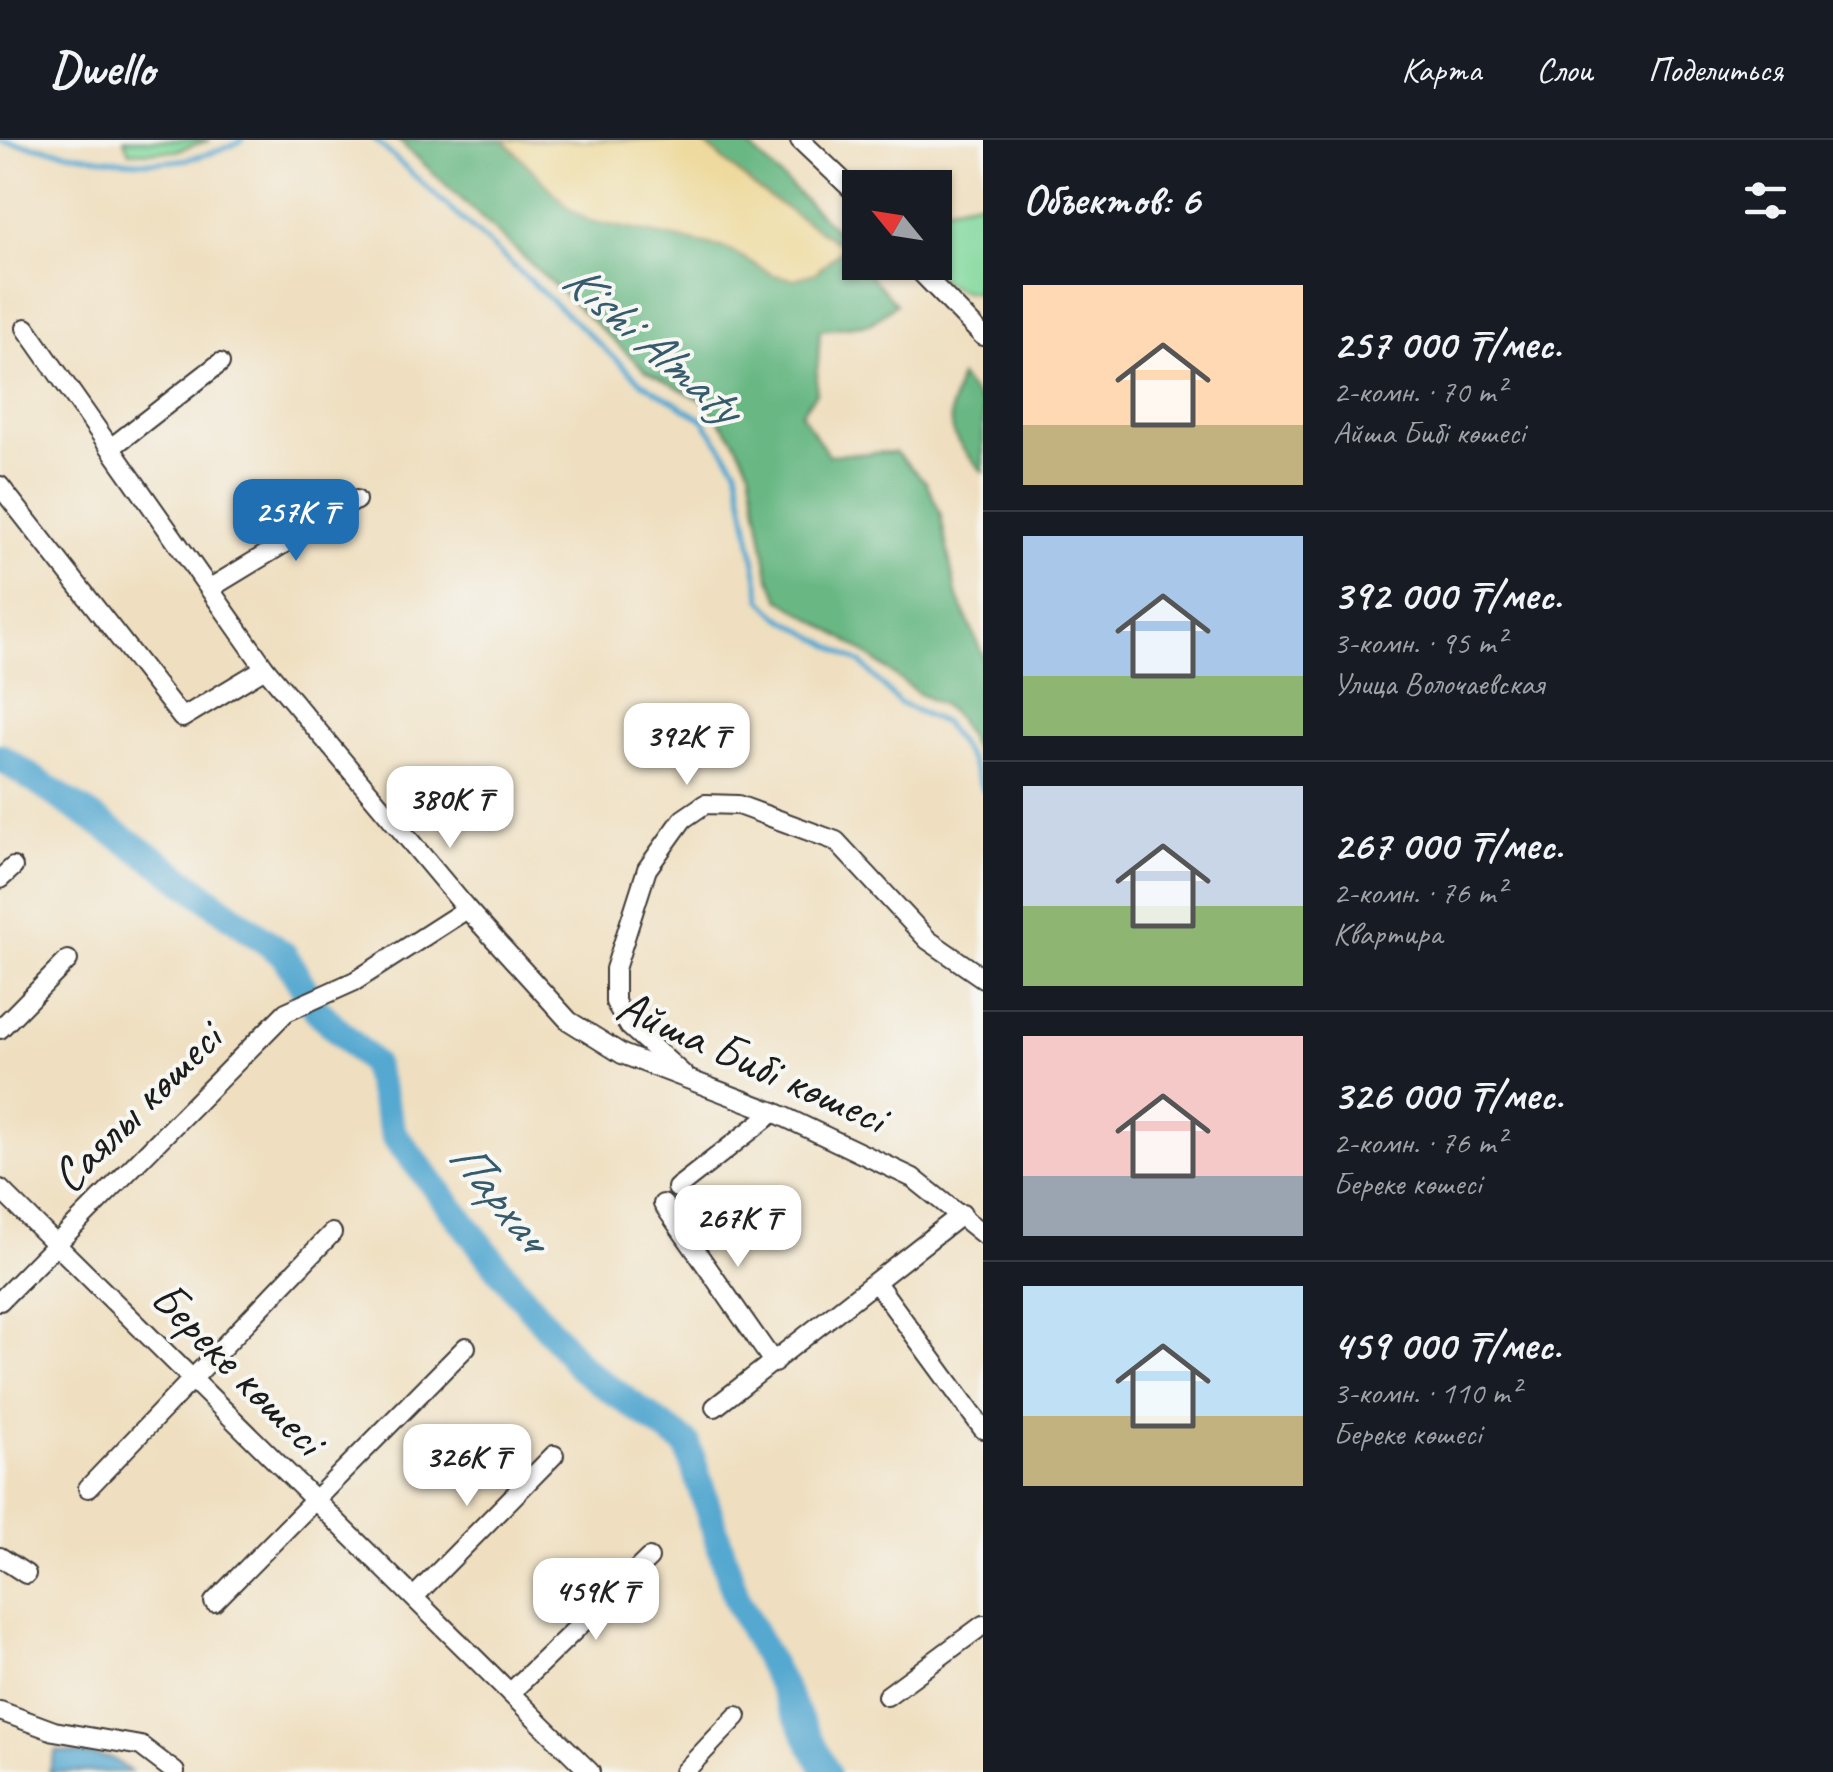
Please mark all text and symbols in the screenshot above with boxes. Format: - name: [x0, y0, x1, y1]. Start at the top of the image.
- text: Dwello: [50, 39, 154, 99]
- text: Карта: [1401, 47, 1481, 92]
- text: Слои: [1536, 47, 1593, 92]
- text: Поделиться: [1648, 47, 1783, 92]
- north arrow: [842, 170, 952, 280]
- map controls: [842, 170, 952, 280]
- icon: filters: [1738, 173, 1793, 228]
- text: Объектов: 6: [1023, 174, 1200, 227]
- water label: Kіshі Almaty: [550, 248, 760, 442]
- text: 257 000 ₸/мес.: [1333, 318, 1561, 371]
- icon: home: [1103, 325, 1223, 445]
- text: 2-комн. · 70 m²: [1333, 371, 1505, 412]
- text: Айша Бибі көшесі: [1333, 412, 1525, 453]
- pin: 257K ₸: [215, 479, 377, 564]
- text: 257K ₸: [255, 491, 337, 532]
- text: 392 000 ₸/мес.: [1333, 569, 1562, 622]
- icon: home: [1103, 576, 1223, 696]
- text: 3-комн. · 95 m²: [1333, 622, 1505, 663]
- text: Улица Волочаевская: [1333, 663, 1544, 704]
- pin: 392K ₸: [606, 703, 768, 788]
- text: 392K ₸: [646, 715, 728, 756]
- pin: 380K ₸: [369, 766, 531, 851]
- text: 380K ₸: [409, 778, 491, 819]
- text: 267 000 ₸/мес.: [1333, 819, 1563, 872]
- icon: home: [1103, 826, 1223, 946]
- text: 2-комн. · 76 m²: [1333, 872, 1505, 913]
- text: Квартира: [1333, 913, 1442, 954]
- street label: Айша Бибі көшесі: [608, 975, 900, 1149]
- street label: Саялы көшесі: [38, 1005, 238, 1205]
- text: 326 000 ₸/мес.: [1333, 1069, 1563, 1122]
- icon: home: [1103, 1076, 1223, 1196]
- text: 2-комн. · 76 m²: [1333, 1122, 1505, 1163]
- water label: Пархач: [435, 1127, 568, 1270]
- text: Береке көшесі: [1333, 1163, 1481, 1204]
- pin: 267K ₸: [657, 1185, 819, 1270]
- text: 267K ₸: [696, 1197, 780, 1238]
- street label: Береке көшесі: [138, 1268, 341, 1471]
- text: 459 000 ₸/мес.: [1333, 1319, 1561, 1372]
- icon: home: [1103, 1326, 1223, 1446]
- text: 3-комн. · 110 m²: [1333, 1372, 1520, 1413]
- text: Береке көшесі: [1333, 1413, 1481, 1454]
- pin: 326K ₸: [386, 1424, 548, 1509]
- text: 326K ₸: [425, 1436, 509, 1477]
- pin: 459K ₸: [515, 1558, 677, 1643]
- text: 459K ₸: [555, 1570, 637, 1611]

